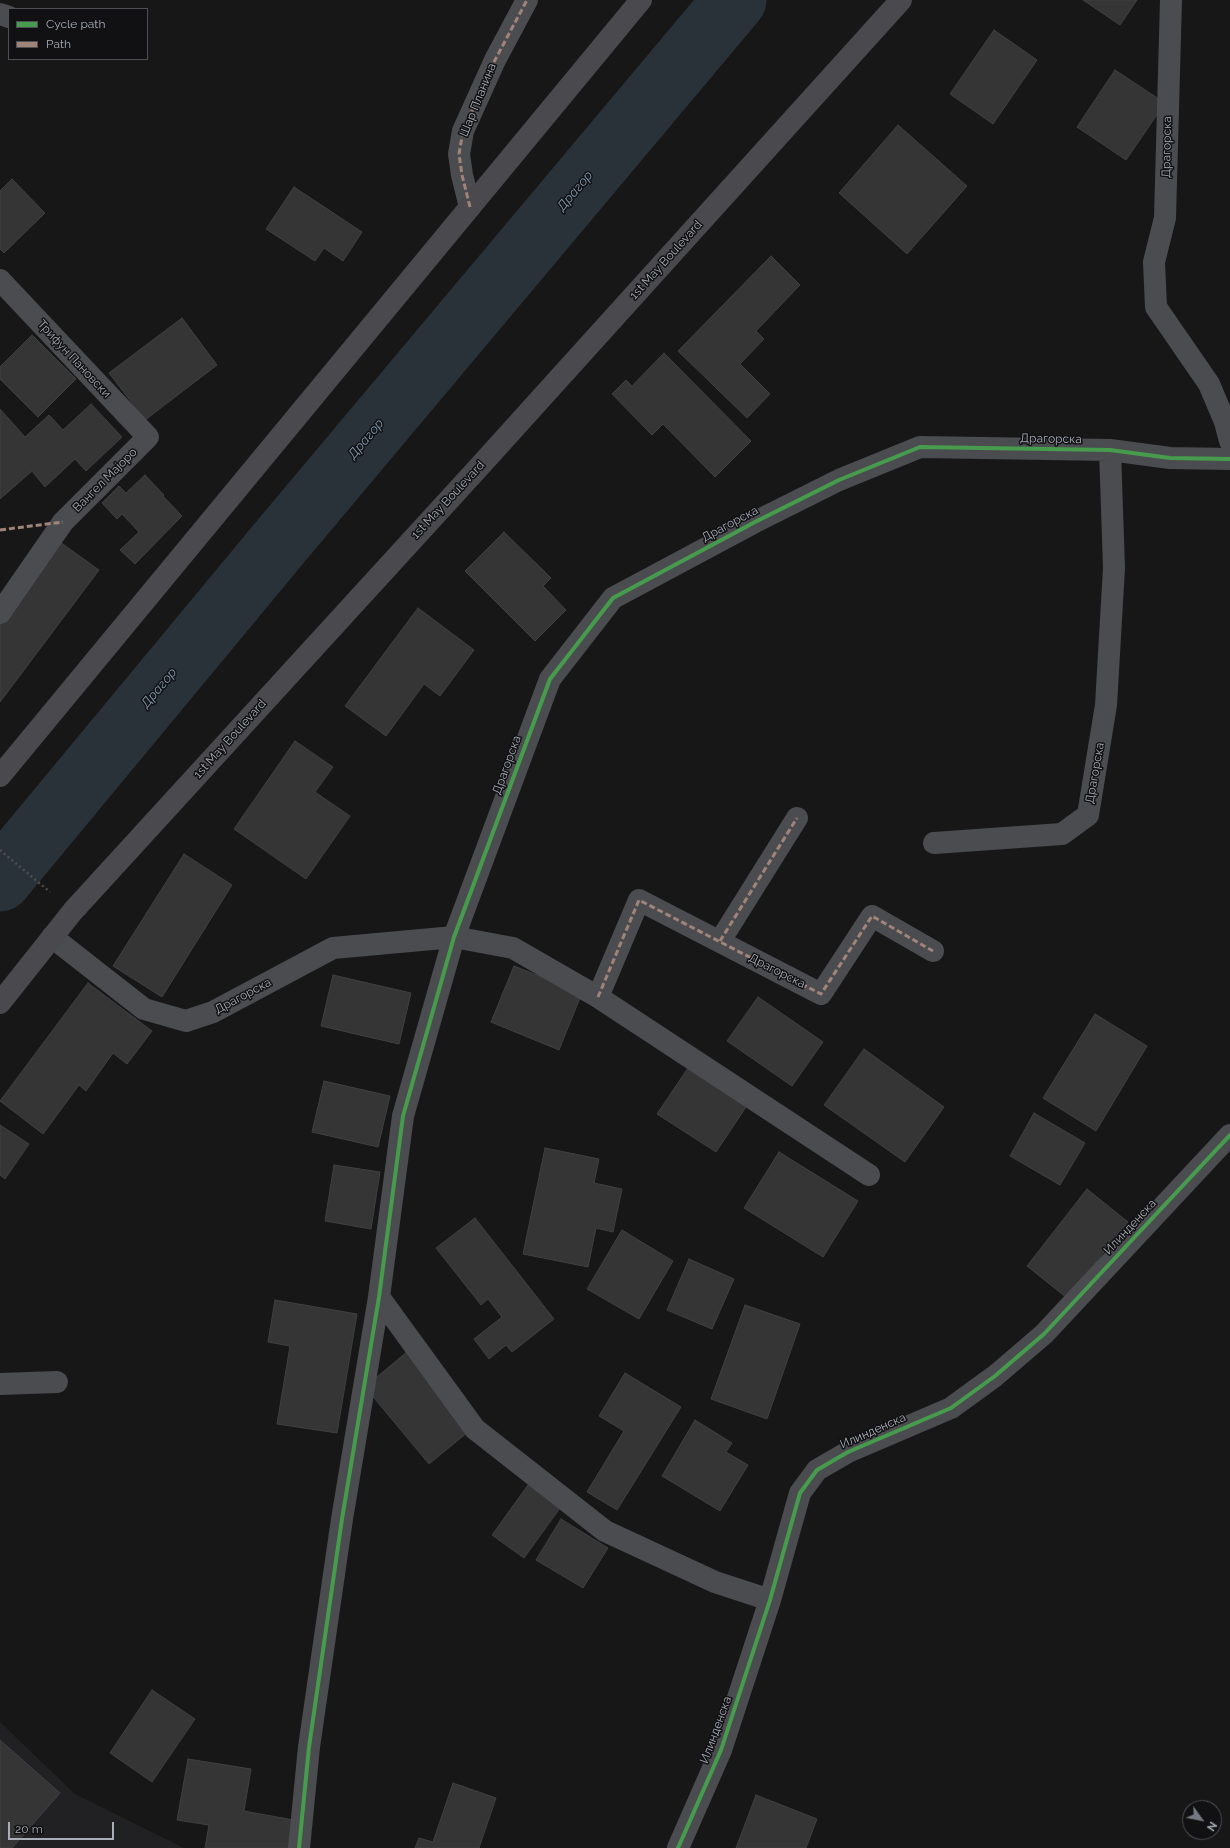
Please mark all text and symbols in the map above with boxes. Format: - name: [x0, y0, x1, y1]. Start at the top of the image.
- legend: [8, 8, 148, 60]
- text: Cycle path: [46, 17, 105, 31]
- text: Path: [46, 37, 71, 51]
- street label: Шар Планина: [457, 61, 499, 139]
- street label: Драгорска: [1159, 116, 1175, 178]
- water label: Драгор: [554, 168, 596, 214]
- street label: 1st May Boulevard: [627, 218, 705, 302]
- street label: Трифун Пановски: [34, 317, 114, 401]
- water label: Драгор: [345, 416, 387, 462]
- street label: Драгорска: [1020, 431, 1082, 447]
- street label: Вангел Мајоро: [70, 445, 140, 515]
- street label: 1st May Boulevard: [408, 458, 488, 542]
- street label: Драгорска: [699, 503, 761, 545]
- water label: Драгор: [138, 665, 180, 711]
- street label: 1st May Boulevard: [191, 697, 269, 781]
- street label: Драгорска: [490, 734, 524, 796]
- street label: Драгорска: [1083, 741, 1107, 805]
- street label: Драгорска: [746, 951, 808, 991]
- street label: Драгорска: [212, 975, 274, 1017]
- street label: Илинденска: [1101, 1196, 1159, 1258]
- street label: Илинденска: [838, 1410, 908, 1452]
- street label: Илинденска: [697, 1694, 735, 1766]
- north arrow: [1182, 1800, 1222, 1840]
- scale bar: [10, 1814, 116, 1840]
- text: N: [1204, 1819, 1219, 1833]
- text: 20 m: [15, 1822, 43, 1836]

